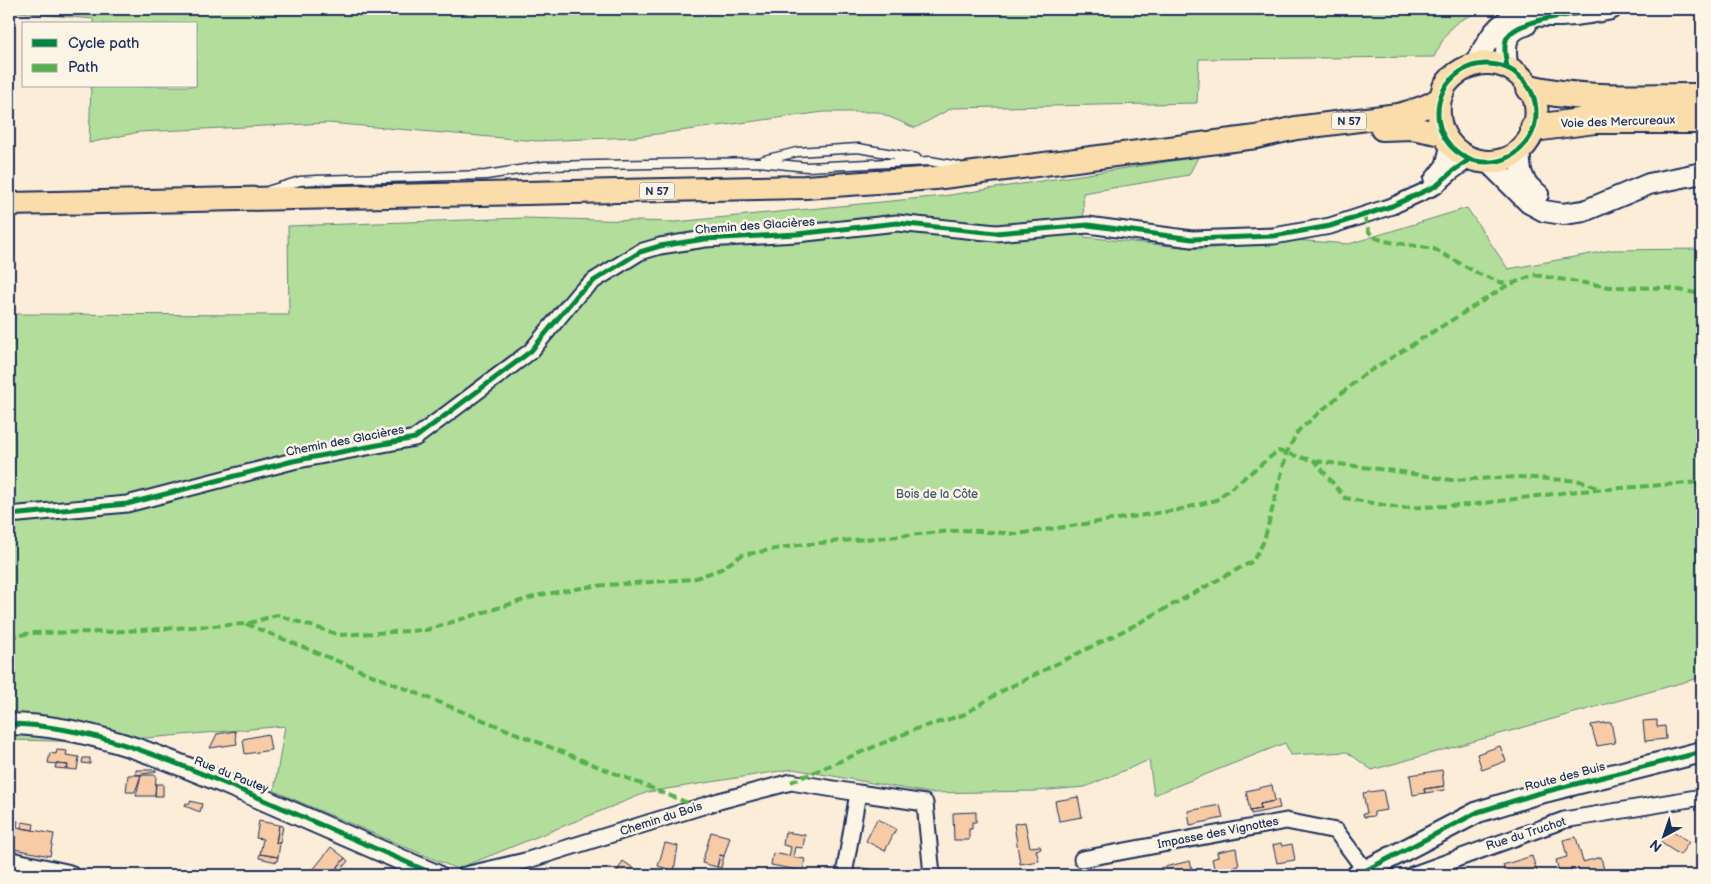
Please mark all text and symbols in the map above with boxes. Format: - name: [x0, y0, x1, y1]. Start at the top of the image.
- legend: [22, 22, 198, 88]
- text: Cycle path: [68, 34, 139, 53]
- text: Path: [68, 58, 98, 77]
- road number: N 57: [1332, 112, 1366, 130]
- street label: Voie des Mercureaux: [1560, 112, 1676, 131]
- road number: N 57: [640, 182, 674, 200]
- street label: Chemin des Glacières: [695, 214, 816, 238]
- street label: Chemin des Glacières: [285, 422, 405, 460]
- park label: Bois de la Côte: [896, 487, 978, 502]
- street label: Rue du Pautey: [192, 753, 271, 797]
- street label: Route des Buis: [1523, 759, 1607, 795]
- street label: Chemin du Bois: [618, 799, 704, 839]
- north arrow: [1638, 812, 1688, 862]
- street label: Impasse des Vignottes: [1156, 814, 1280, 852]
- street label: Rue du Truchot: [1484, 814, 1568, 854]
- text: N: [1646, 836, 1665, 855]

